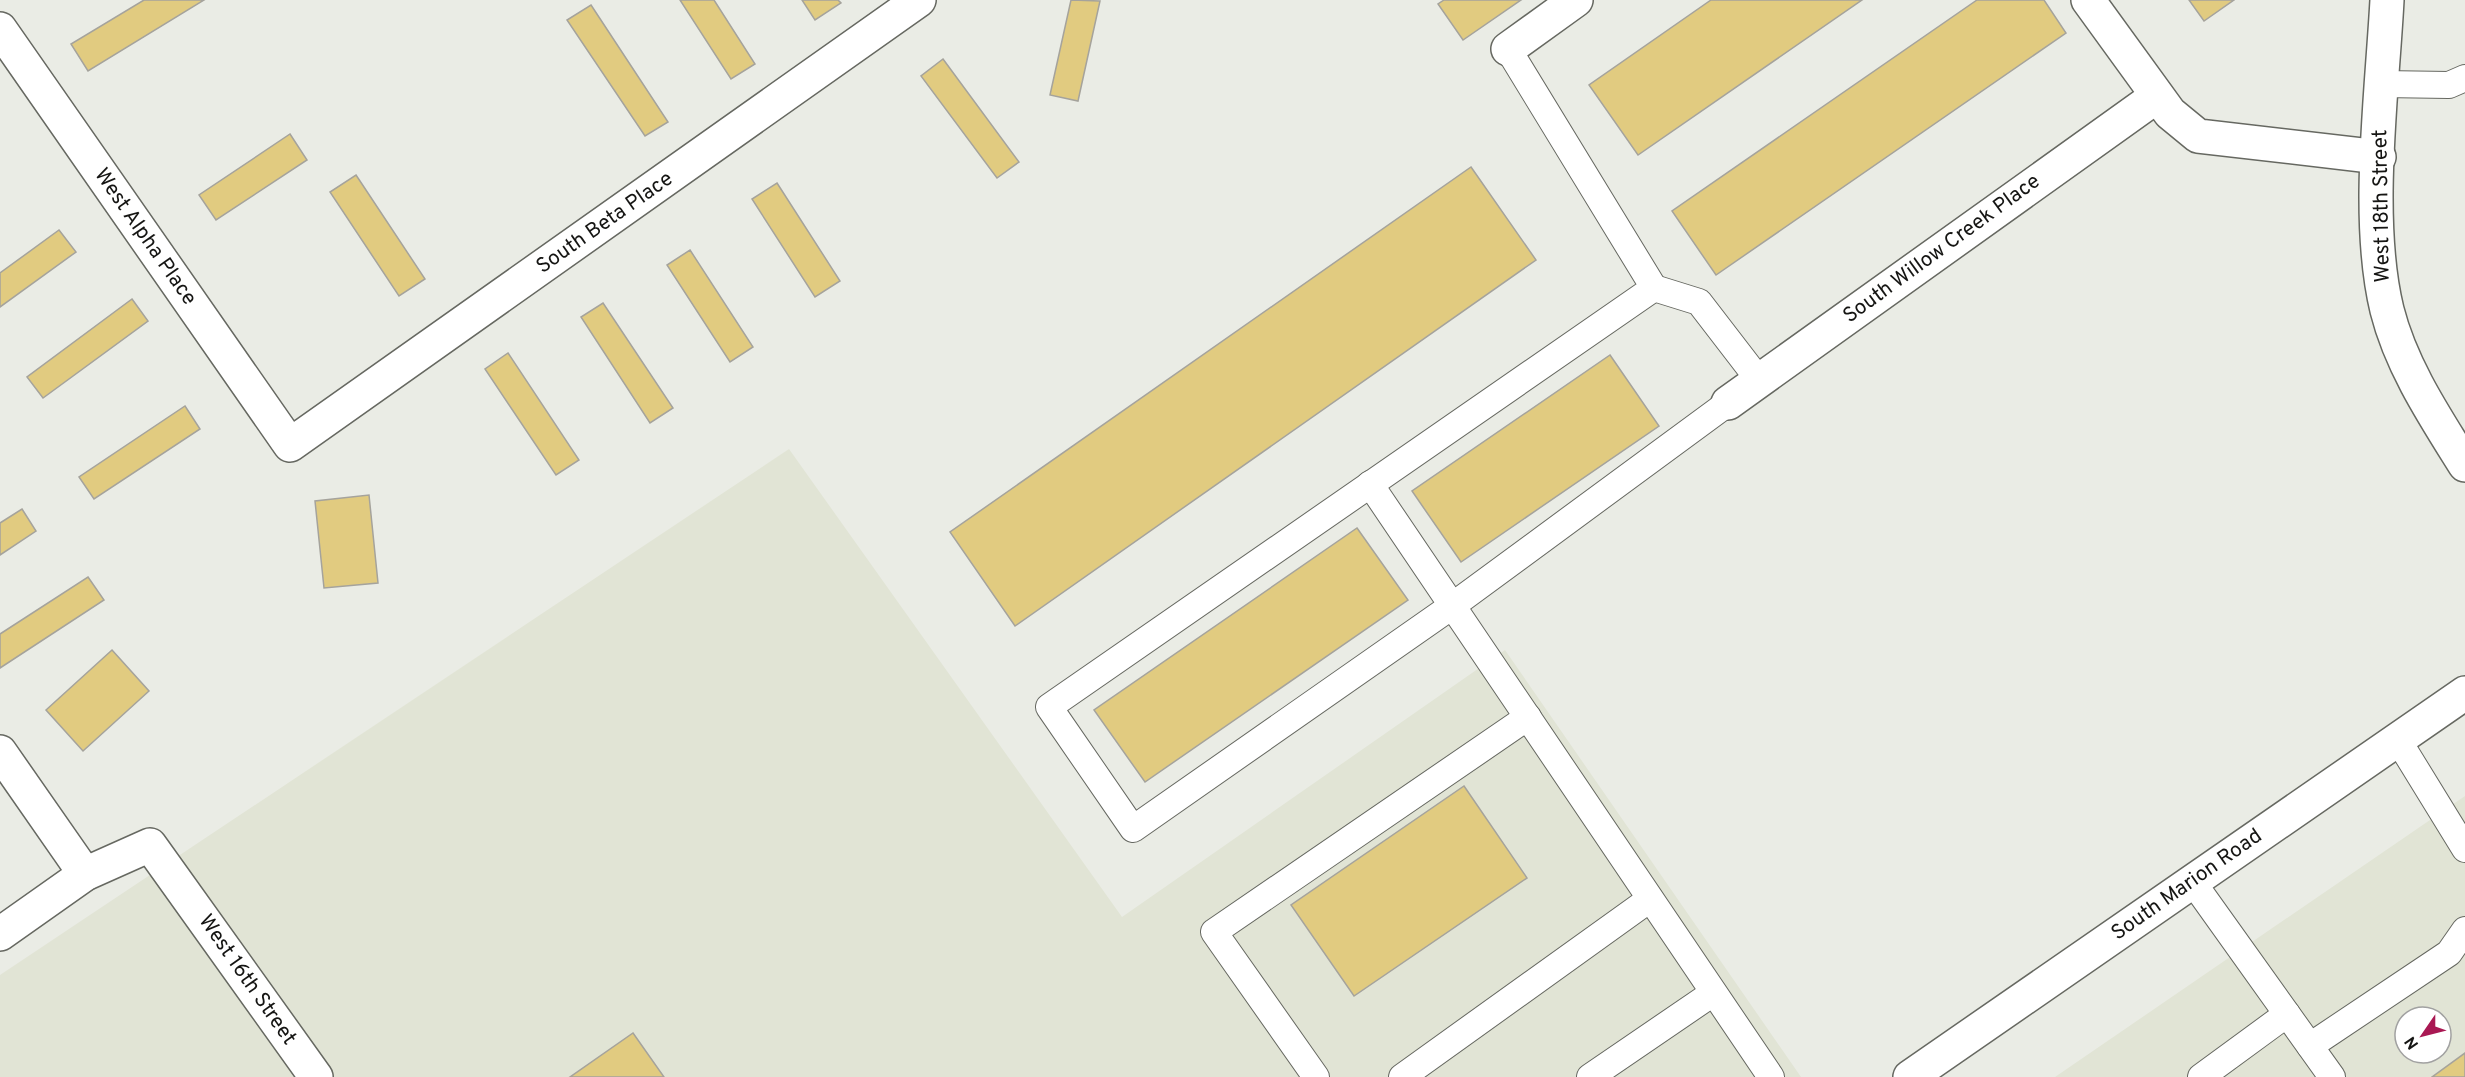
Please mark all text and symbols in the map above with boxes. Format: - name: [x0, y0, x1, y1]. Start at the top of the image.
- street label: West 18th Street: [2367, 129, 2397, 283]
- street label: West Alpha Place: [88, 163, 202, 311]
- street label: South Beta Place: [531, 166, 679, 280]
- street label: South Willow Creek Place: [1838, 168, 2046, 330]
- street label: South Marion Road: [2106, 823, 2268, 947]
- street label: West 16th Street: [192, 909, 302, 1051]
- north arrow: [2393, 1005, 2453, 1065]
- text: N: [2401, 1032, 2424, 1053]

